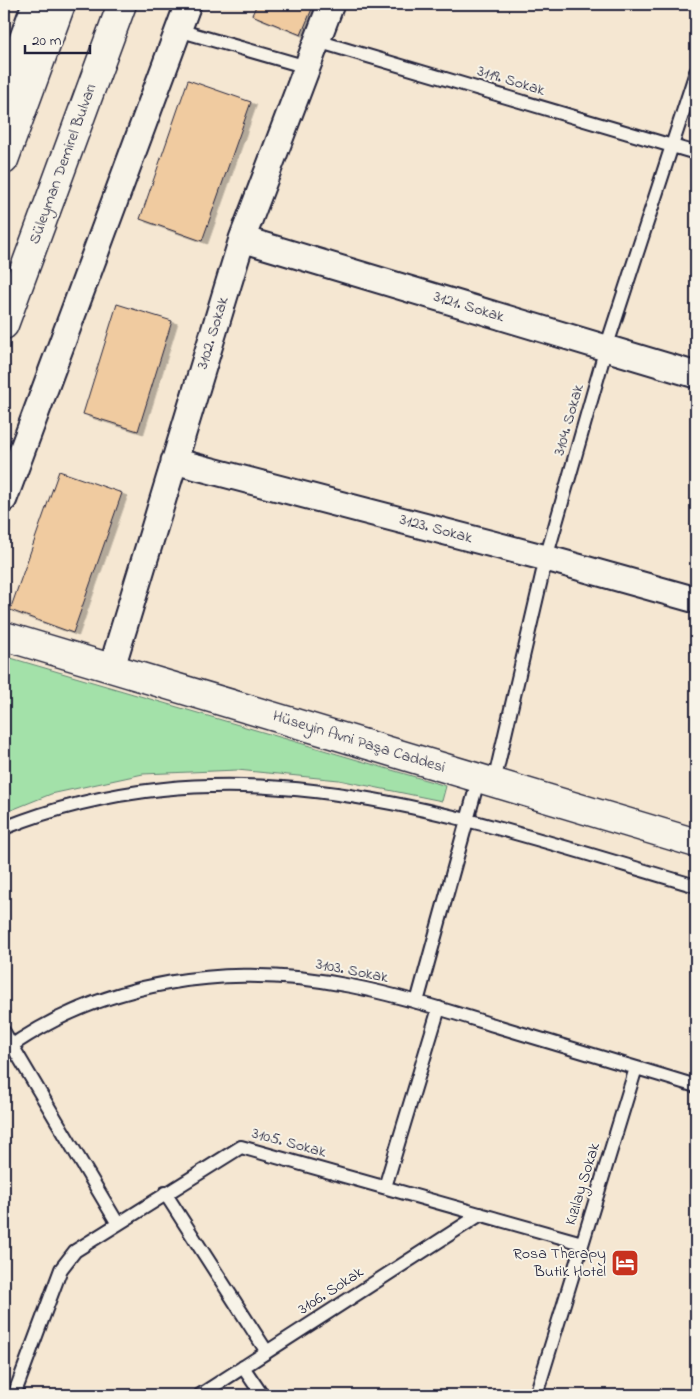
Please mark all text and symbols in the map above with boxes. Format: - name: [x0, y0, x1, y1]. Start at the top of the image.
- scale bar: [25, 22, 90, 54]
- text: 20 m: [32, 30, 62, 52]
- street label: 3119. Sokak: [474, 59, 549, 103]
- street label: Süleyman Demirel Bulvarı: [23, 80, 103, 248]
- street label: 3121. Sokak: [431, 285, 508, 329]
- street label: 3102. Sokak: [191, 293, 236, 372]
- street label: 3104. Sokak: [547, 381, 591, 459]
- street label: 3123. Sokak: [397, 508, 476, 550]
- street label: Hüseyin Avni Paşa Caddesi: [270, 704, 448, 780]
- street label: 3103. Sokak: [314, 952, 391, 990]
- street label: 3105. Sokak: [249, 1122, 330, 1165]
- street label: Kızılay Sokak: [559, 1139, 607, 1228]
- place label: Rosa Therapy Butik Hotel: [513, 1242, 606, 1284]
- hotel icon: Rosa Therapy Butik Hotel: [610, 1248, 640, 1278]
- street label: 3106. Sokak: [294, 1260, 369, 1321]

